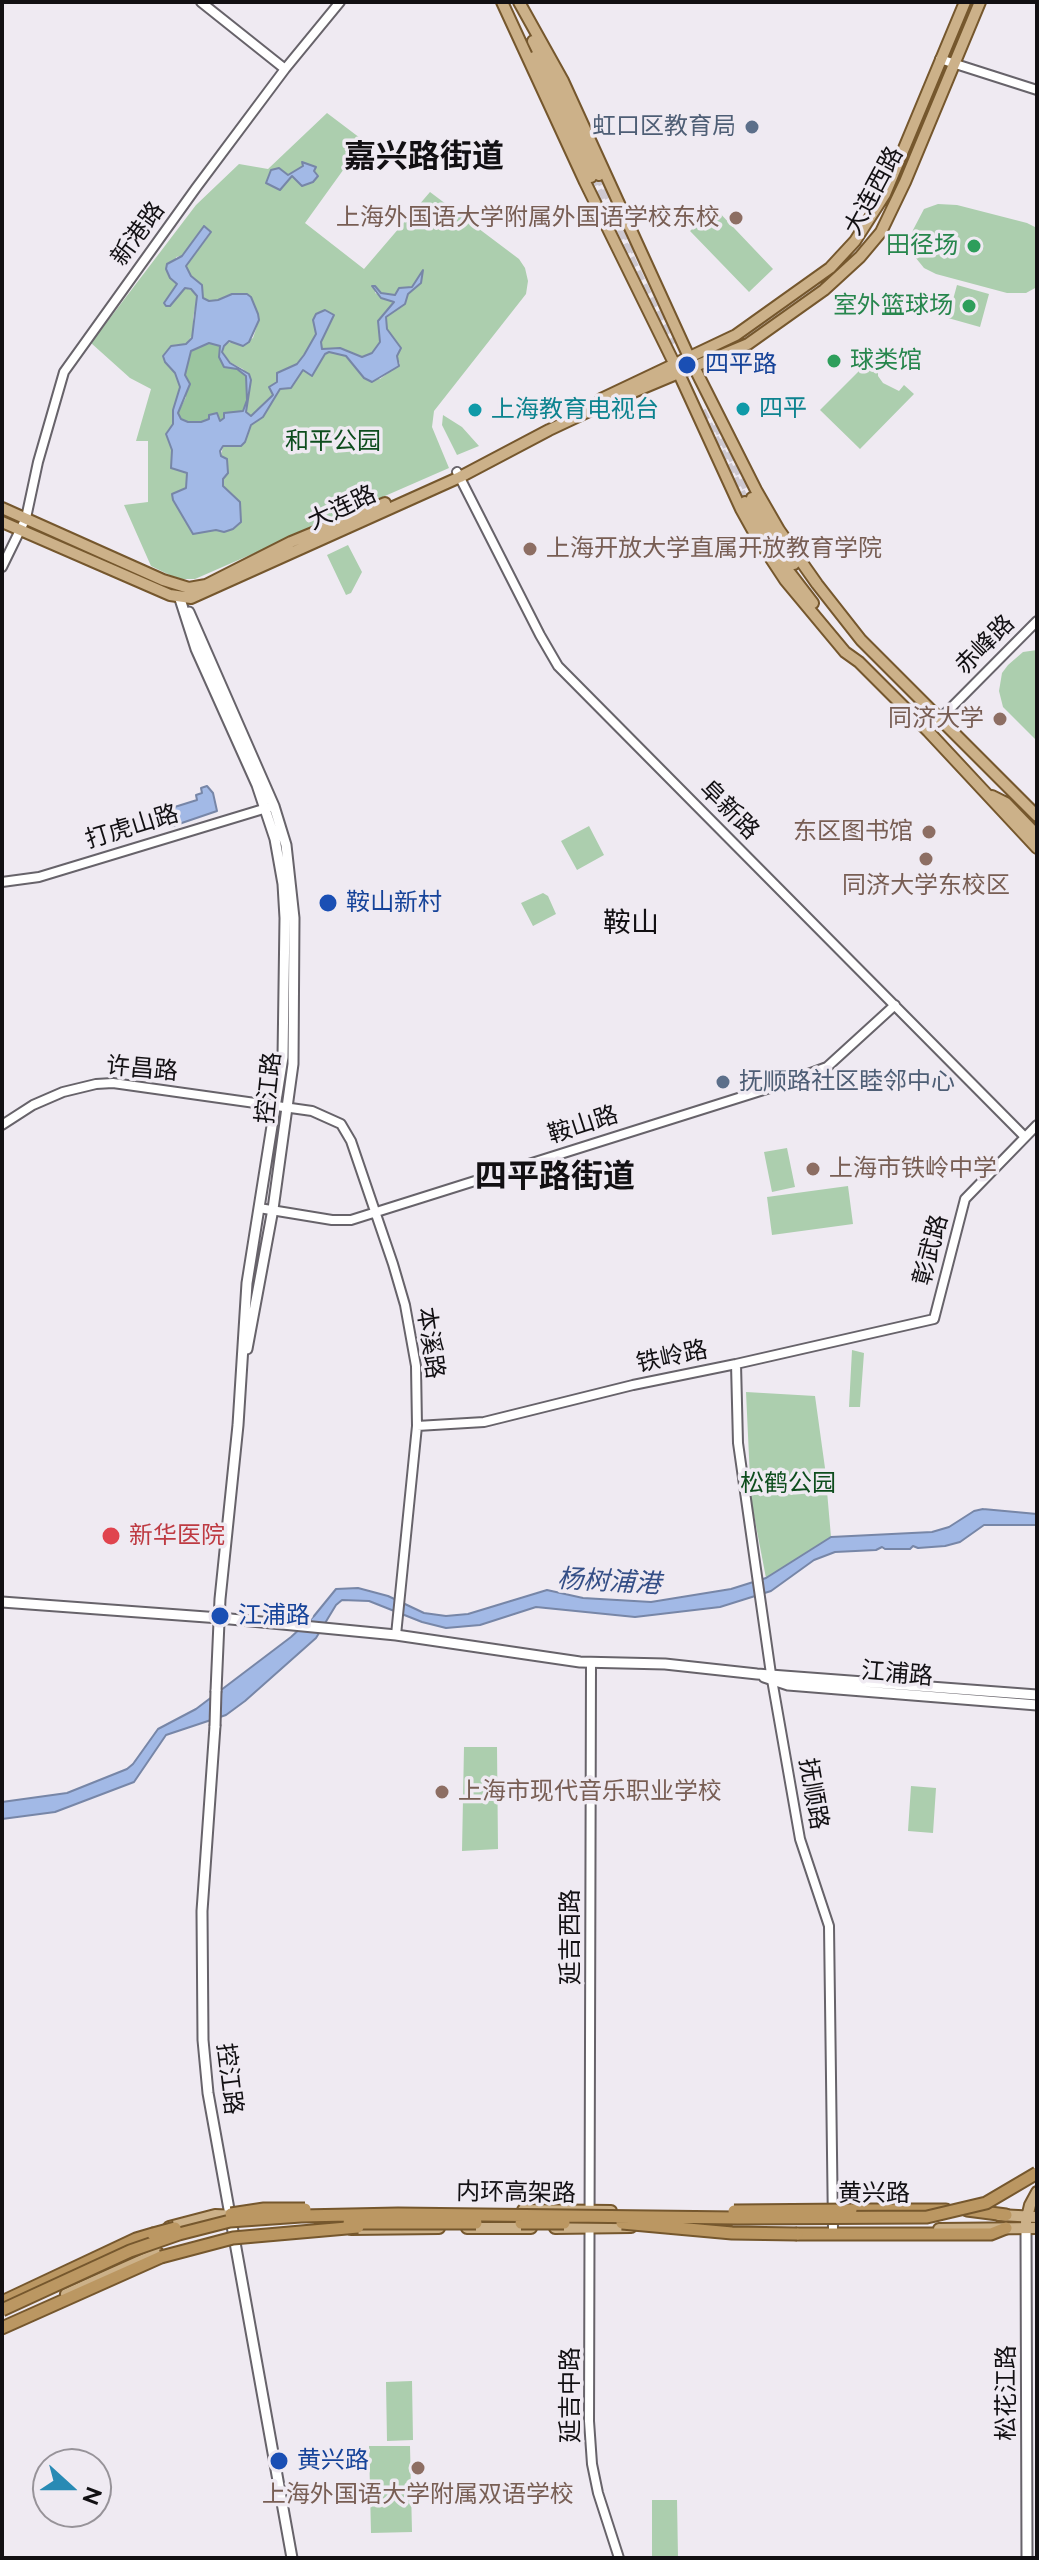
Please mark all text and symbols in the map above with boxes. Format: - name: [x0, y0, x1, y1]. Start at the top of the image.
- place label: 虹口区教育局: [592, 113, 736, 141]
- marker: 虹口区教育局: [743, 118, 761, 136]
- district label: 嘉兴路街道: [344, 138, 504, 176]
- street label: 大连西路: [839, 142, 909, 240]
- street label: 新港路: [105, 196, 171, 272]
- place label: 上海外国语大学附属外国语学校东校: [336, 204, 720, 232]
- marker: 上海外国语大学附属外国语学校东校: [727, 209, 745, 227]
- place label: 田径场: [886, 232, 958, 260]
- marker: 田径场: [965, 237, 983, 255]
- place label: 室外篮球场: [833, 292, 953, 320]
- marker: 室外篮球场: [960, 297, 978, 315]
- place label: 球类馆: [850, 347, 922, 375]
- place label: 四平路: [705, 351, 777, 379]
- marker: 球类馆: [825, 352, 843, 370]
- marker: 四平路: [676, 354, 698, 376]
- place label: 四平: [759, 395, 807, 423]
- place label: 上海教育电视台: [491, 396, 659, 424]
- marker: 四平: [734, 400, 752, 418]
- marker: 上海教育电视台: [466, 401, 484, 419]
- park label: 和平公园: [285, 428, 381, 456]
- street label: 大连路: [303, 480, 381, 536]
- place label: 上海开放大学直属开放教育学院: [546, 535, 882, 563]
- marker: 上海开放大学直属开放教育学院: [521, 540, 539, 558]
- street label: 赤峰路: [949, 609, 1021, 681]
- place label: 同济大学: [888, 705, 984, 733]
- marker: 同济大学: [991, 710, 1009, 728]
- street label: 阜新路: [693, 774, 765, 846]
- street label: 打虎山路: [82, 799, 182, 855]
- place label: 东区图书馆: [793, 818, 913, 846]
- marker: 东区图书馆: [920, 823, 938, 841]
- marker: 同济大学东校区: [917, 850, 935, 868]
- place label: 同济大学东校区: [842, 872, 1010, 900]
- place label: 鞍山新村: [346, 889, 442, 917]
- marker: 鞍山新村: [317, 892, 339, 914]
- district label: 鞍山: [603, 907, 659, 941]
- street label: 控江路: [251, 1051, 287, 1125]
- street label: 许昌路: [105, 1052, 179, 1086]
- place label: 抚顺路社区睦邻中心: [739, 1068, 955, 1096]
- marker: 抚顺路社区睦邻中心: [714, 1073, 732, 1091]
- street label: 鞍山路: [544, 1100, 622, 1150]
- place label: 上海市铁岭中学: [829, 1155, 997, 1183]
- district label: 四平路街道: [475, 1158, 635, 1196]
- marker: 上海市铁岭中学: [804, 1160, 822, 1178]
- street label: 彰武路: [908, 1211, 954, 1289]
- street label: 本溪路: [411, 1305, 449, 1381]
- street label: 铁岭路: [634, 1335, 710, 1379]
- park label: 松鹤公园: [740, 1470, 836, 1498]
- place label: 新华医院: [129, 1522, 225, 1550]
- marker: 新华医院: [100, 1525, 122, 1547]
- water label: 杨树浦港: [556, 1564, 662, 1600]
- place label: 江浦路: [238, 1602, 310, 1630]
- marker: 江浦路: [209, 1605, 231, 1627]
- street label: 江浦路: [860, 1657, 934, 1691]
- street label: 抚顺路: [793, 1756, 833, 1832]
- place label: 上海市现代音乐职业学校: [458, 1778, 722, 1806]
- marker: 上海市现代音乐职业学校: [433, 1783, 451, 1801]
- street label: 延吉西路: [557, 1889, 585, 1985]
- street label: 控江路: [210, 2042, 248, 2116]
- street label: 内环高架路: [456, 2178, 576, 2208]
- street label: 黄兴路: [838, 2180, 910, 2208]
- street label: 松花江路: [993, 2345, 1021, 2441]
- street label: 延吉中路: [557, 2347, 585, 2443]
- place label: 黄兴路: [297, 2447, 369, 2475]
- north arrow: [32, 2448, 112, 2528]
- marker: 黄兴路: [268, 2450, 290, 2472]
- marker: 上海外国语大学附属双语学校: [409, 2459, 427, 2477]
- place label: 上海外国语大学附属双语学校: [262, 2481, 574, 2509]
- text: N: [77, 2483, 108, 2508]

